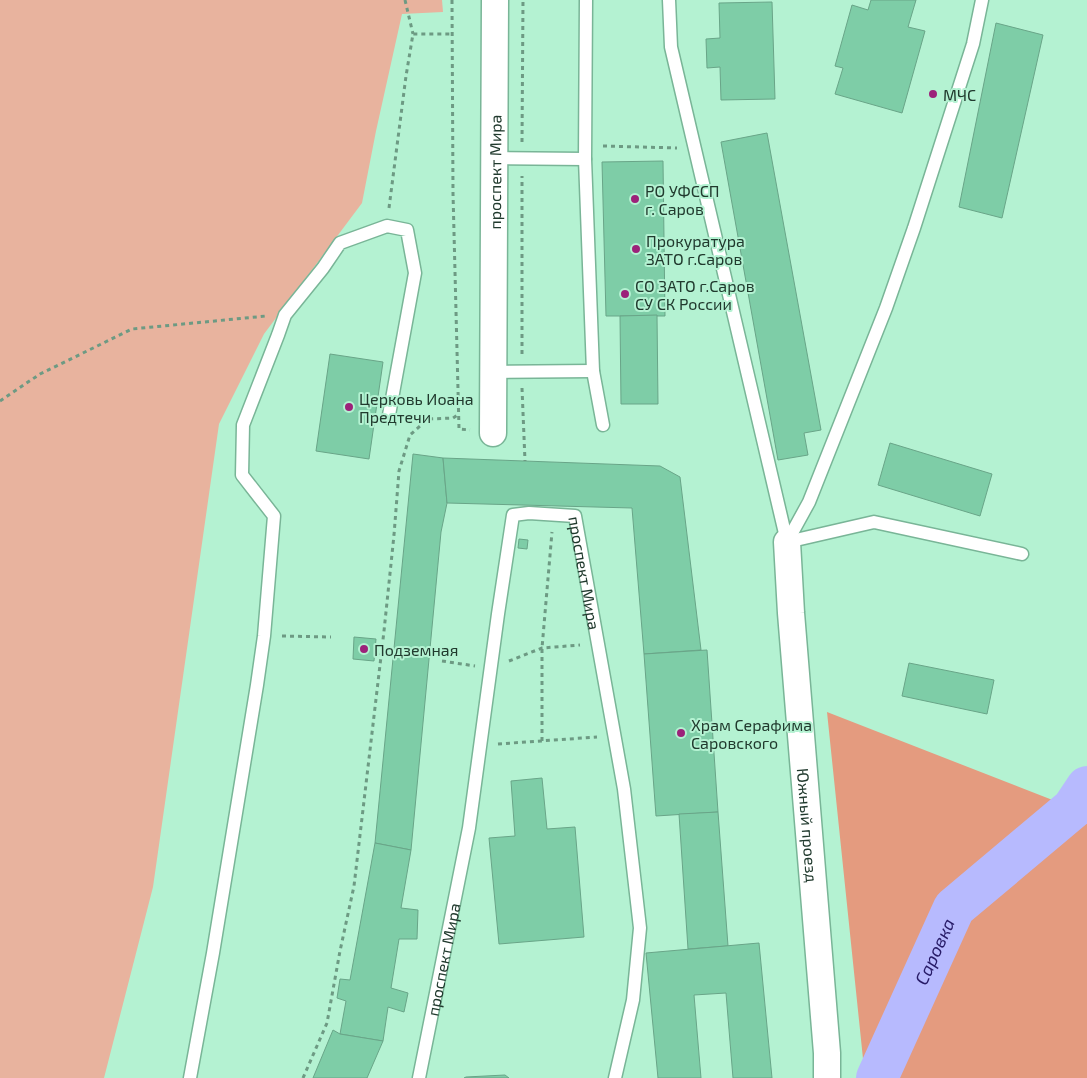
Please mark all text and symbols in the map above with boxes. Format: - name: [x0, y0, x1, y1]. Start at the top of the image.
- place label: МЧС: [943, 85, 976, 104]
- marker: МЧС: [927, 88, 939, 100]
- street label: проспект Мира: [484, 114, 504, 230]
- place label: РО УФССП г. Саров: [645, 181, 719, 218]
- marker: РО УФССП г. Саров: [629, 193, 641, 205]
- place label: Прокуратура ЗАТО г.Саров: [646, 231, 745, 268]
- marker: Прокуратура ЗАТО г.Саров: [630, 243, 642, 255]
- place label: СО ЗАТО г.Саров СУ СК России: [635, 276, 755, 313]
- marker: СО ЗАТО г.Саров СУ СК России: [619, 288, 631, 300]
- place label: Церковь Иоана Предтечи: [359, 389, 474, 426]
- marker: Церковь Иоана Предтечи: [343, 401, 355, 413]
- street label: проспект Мира: [566, 515, 605, 631]
- place label: Подземная: [374, 640, 458, 659]
- marker: Подземная: [358, 643, 370, 655]
- place label: Храм Серафима Саровского: [691, 715, 812, 752]
- marker: Храм Серафима Саровского: [675, 727, 687, 739]
- street label: Южный проезд: [794, 767, 823, 883]
- street label: проспект Мира: [422, 901, 463, 1018]
- water label: Саровка: [910, 915, 959, 988]

